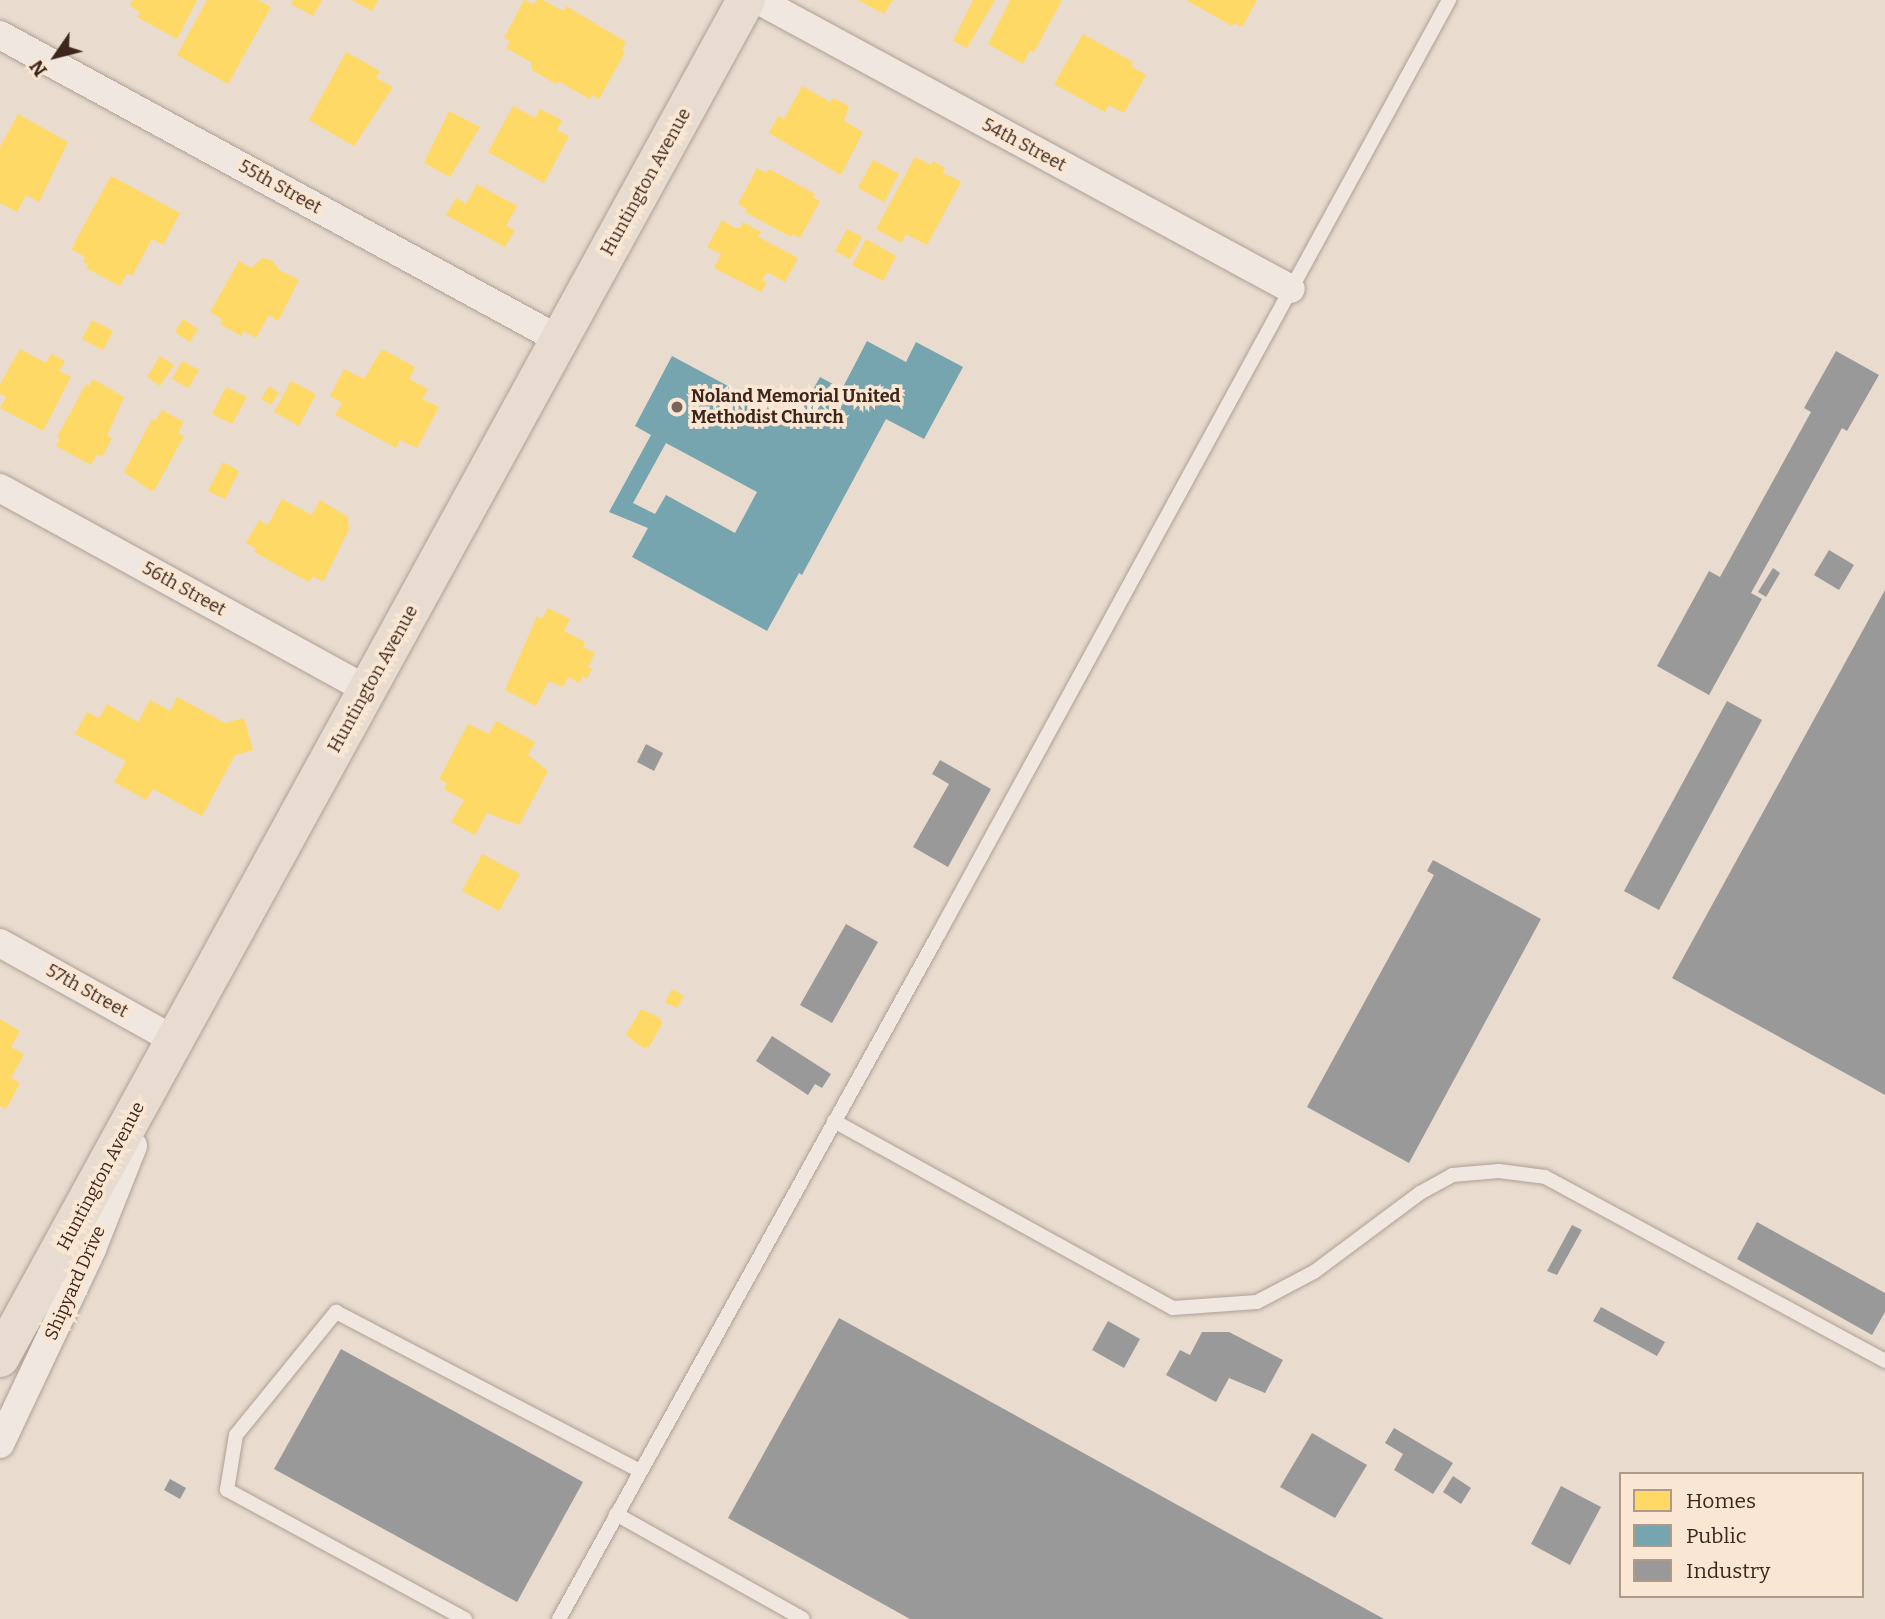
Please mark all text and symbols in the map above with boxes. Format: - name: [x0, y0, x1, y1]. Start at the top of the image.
- north arrow: [21, 21, 91, 91]
- text: N: [25, 56, 52, 81]
- street label: Huntington Avenue: [597, 105, 695, 259]
- street label: 54th Street: [978, 114, 1070, 176]
- street label: 55th Street: [235, 155, 325, 219]
- place label: Noland Memorial United Methodist Church: [691, 386, 900, 428]
- marker: Noland Memorial United Methodist Church: [669, 399, 685, 415]
- street label: 56th Street: [138, 557, 230, 621]
- street label: Huntington Avenue: [324, 602, 422, 756]
- street label: 57th Street: [42, 960, 132, 1022]
- street label: Huntington Avenue: [53, 1098, 149, 1254]
- street label: Shipyard Drive: [40, 1222, 110, 1344]
- legend: [1619, 1472, 1864, 1598]
- text: Homes: [1686, 1488, 1756, 1514]
- text: Public: [1686, 1523, 1747, 1549]
- text: Industry: [1686, 1558, 1770, 1584]

